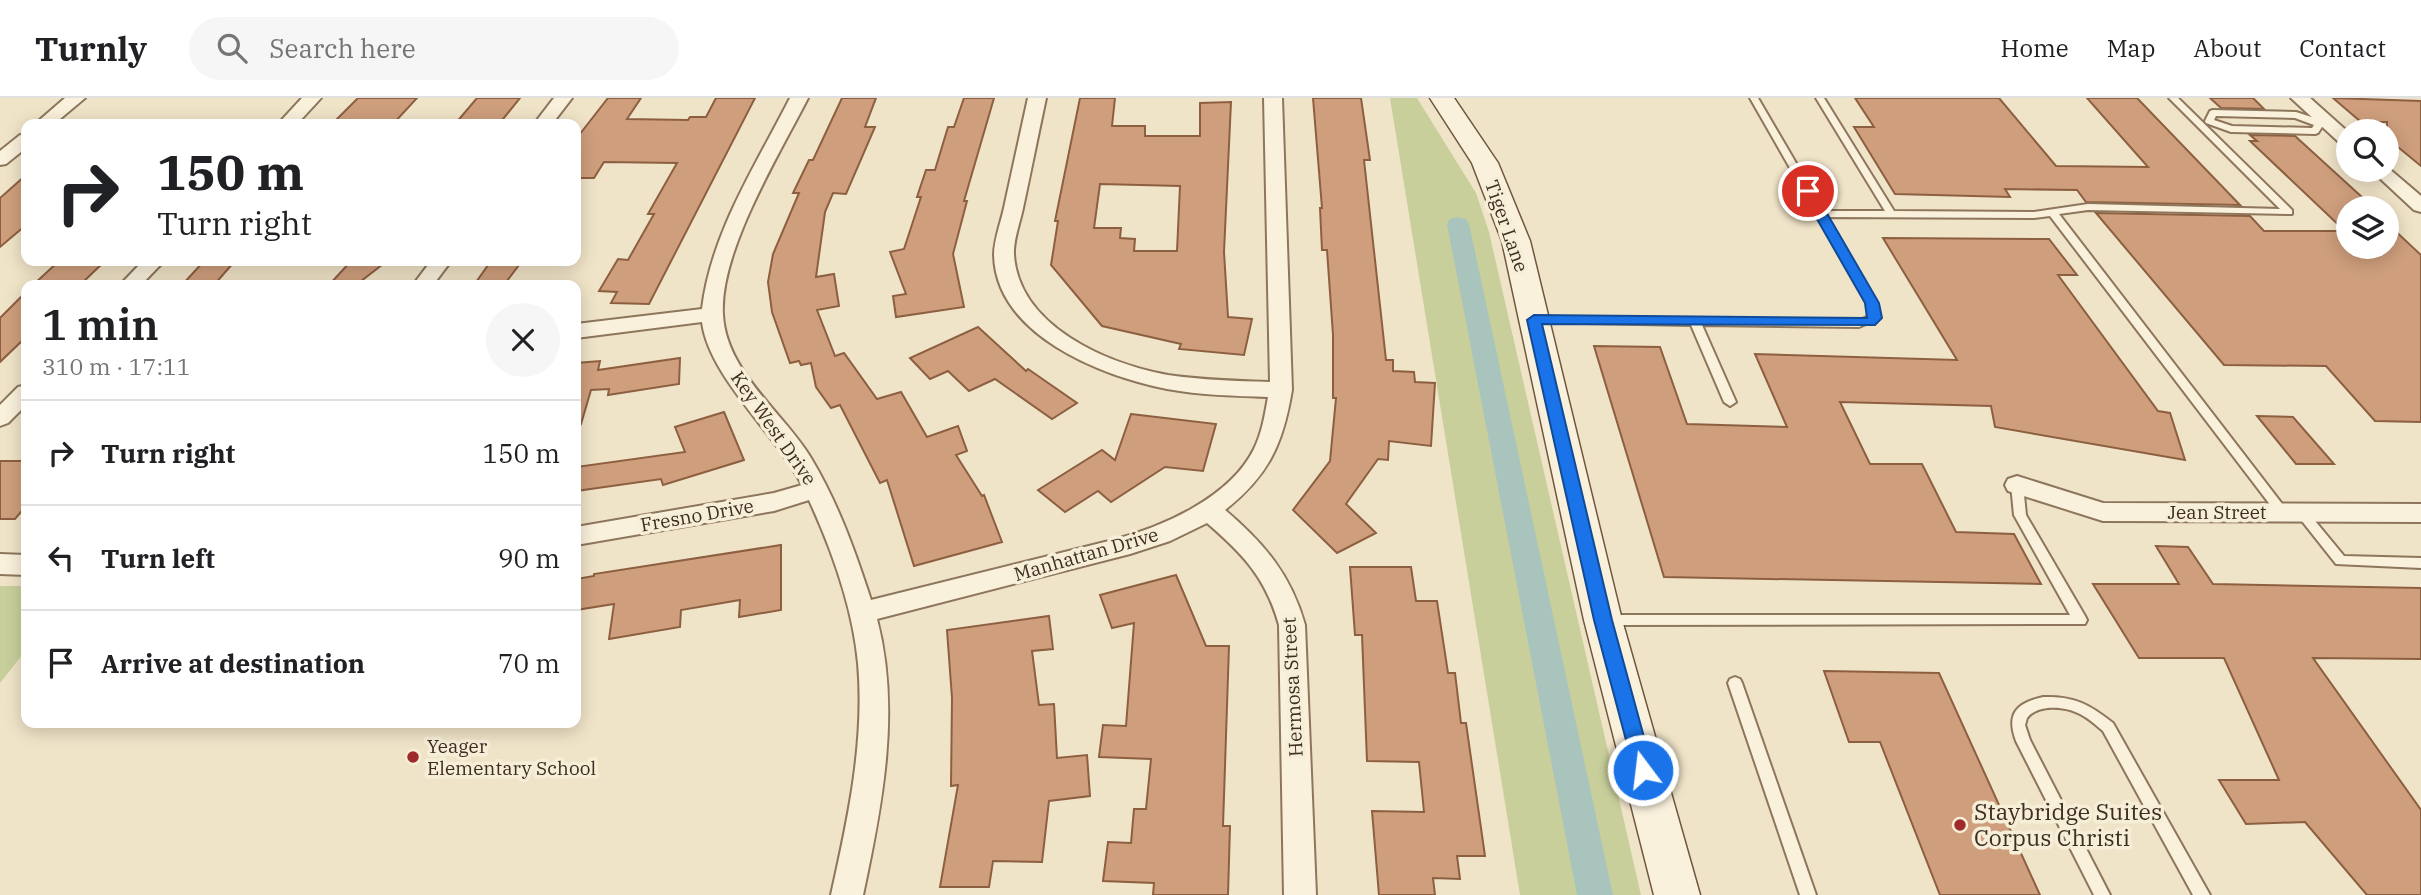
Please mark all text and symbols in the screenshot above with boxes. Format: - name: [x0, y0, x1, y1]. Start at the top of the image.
- search box: [189, 17, 679, 80]
- text: Turnly: [35, 27, 147, 70]
- icon: search: [213, 29, 251, 67]
- text: Search here: [269, 31, 416, 65]
- text: Home: [2001, 32, 2069, 64]
- text: Map: [2107, 32, 2155, 64]
- text: About: [2193, 32, 2261, 64]
- text: Contact: [2299, 32, 2386, 64]
- map controls: [2336, 119, 2399, 259]
- button: search: [2336, 119, 2399, 182]
- text: 150 m: [157, 140, 304, 203]
- icon: right: [42, 147, 133, 238]
- pin: [1778, 161, 1838, 221]
- icon: arrive: [1789, 172, 1827, 210]
- street label: Tiger Lane: [1480, 177, 1534, 275]
- button: layers: [2336, 196, 2399, 259]
- text: Turn right: [157, 202, 312, 244]
- text: 1 min: [42, 297, 159, 352]
- button: close: [486, 303, 560, 377]
- text: 310 m · 17:11: [42, 351, 191, 381]
- street label: Key West Drive: [726, 366, 822, 490]
- icon: right: [42, 434, 80, 472]
- text: Turn right: [101, 436, 235, 470]
- text: 150 m: [482, 436, 560, 470]
- street label: Fresno Drive: [639, 493, 755, 537]
- street label: Jean Street: [2167, 500, 2267, 524]
- street label: Manhattan Drive: [1011, 522, 1161, 586]
- icon: left: [42, 539, 80, 577]
- text: Turn left: [101, 541, 215, 575]
- text: 90 m: [498, 541, 560, 575]
- street label: Hermosa Street: [1276, 616, 1308, 757]
- icon: arrive: [42, 644, 80, 682]
- text: Arrive at destination: [101, 646, 365, 680]
- text: 70 m: [498, 646, 560, 680]
- position arrow: [1606, 733, 1680, 807]
- place label: Yeager Elementary School: [427, 734, 597, 780]
- marker: Yeager Elementary School: [405, 749, 421, 765]
- place label: Staybridge Suites Corpus Christi: [1974, 796, 2162, 852]
- marker: Staybridge Suites Corpus Christi: [1952, 817, 1968, 833]

